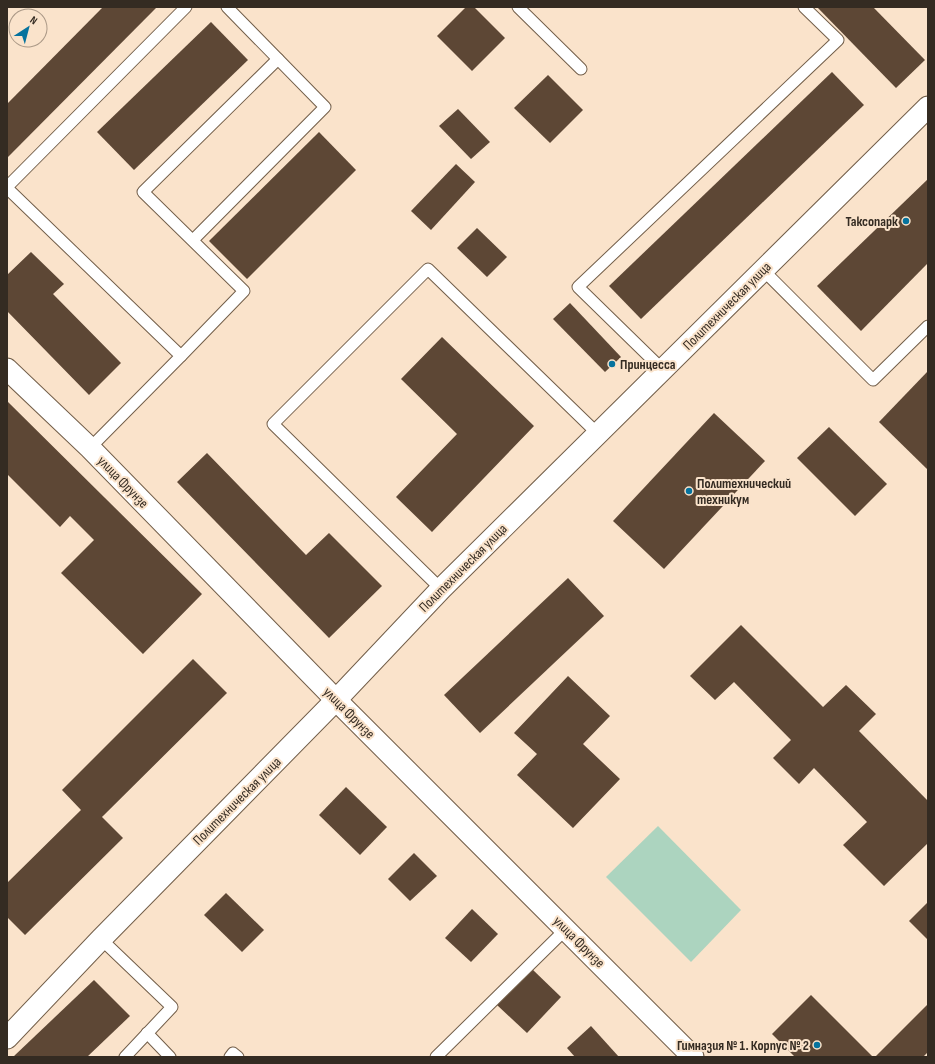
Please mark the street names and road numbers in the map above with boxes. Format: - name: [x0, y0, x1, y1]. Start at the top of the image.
- street label: Политехническая улица: [679, 258, 775, 354]
- street label: улица Фрунзе: [94, 452, 152, 512]
- street label: Политехническая улица: [415, 520, 511, 616]
- street label: улица Фрунзе: [320, 684, 378, 742]
- street label: Политехническая улица: [189, 753, 285, 849]
- street label: улица Фрунзе: [550, 913, 608, 971]

